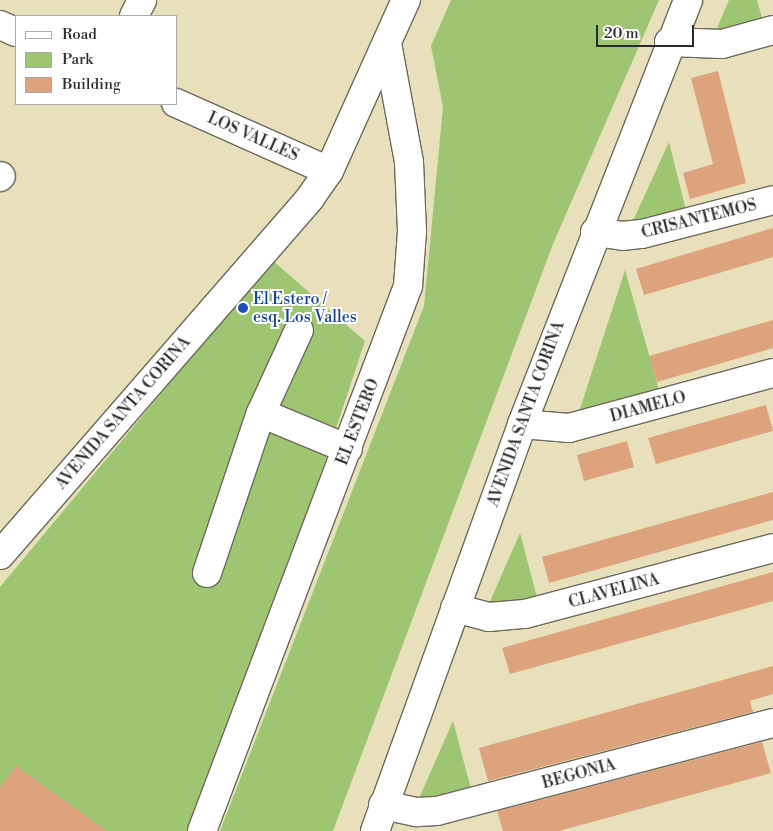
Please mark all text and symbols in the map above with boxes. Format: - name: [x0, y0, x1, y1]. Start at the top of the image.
- legend: [15, 15, 178, 105]
- scale bar: [598, 15, 696, 47]
- text: 20 m: [604, 24, 639, 43]
- text: Road: [62, 25, 97, 44]
- text: Park: [62, 50, 93, 69]
- text: Building: [62, 75, 121, 94]
- street label: LOS VALLES: [205, 108, 301, 166]
- street label: CRISANTEMOS: [639, 195, 759, 243]
- place label: El Estero / esq. Los Valles: [253, 289, 357, 327]
- marker: El Estero / esq. Los Valles: [237, 302, 249, 314]
- street label: AVENIDA SANTA CORINA: [483, 319, 569, 509]
- street label: AVENIDA SANTA CORINA: [52, 333, 194, 493]
- street label: EL ESTERO: [333, 376, 383, 468]
- street label: DIAMELO: [608, 388, 688, 426]
- street label: CLAVELINA: [566, 570, 662, 612]
- street label: BEGONIA: [540, 755, 618, 793]

